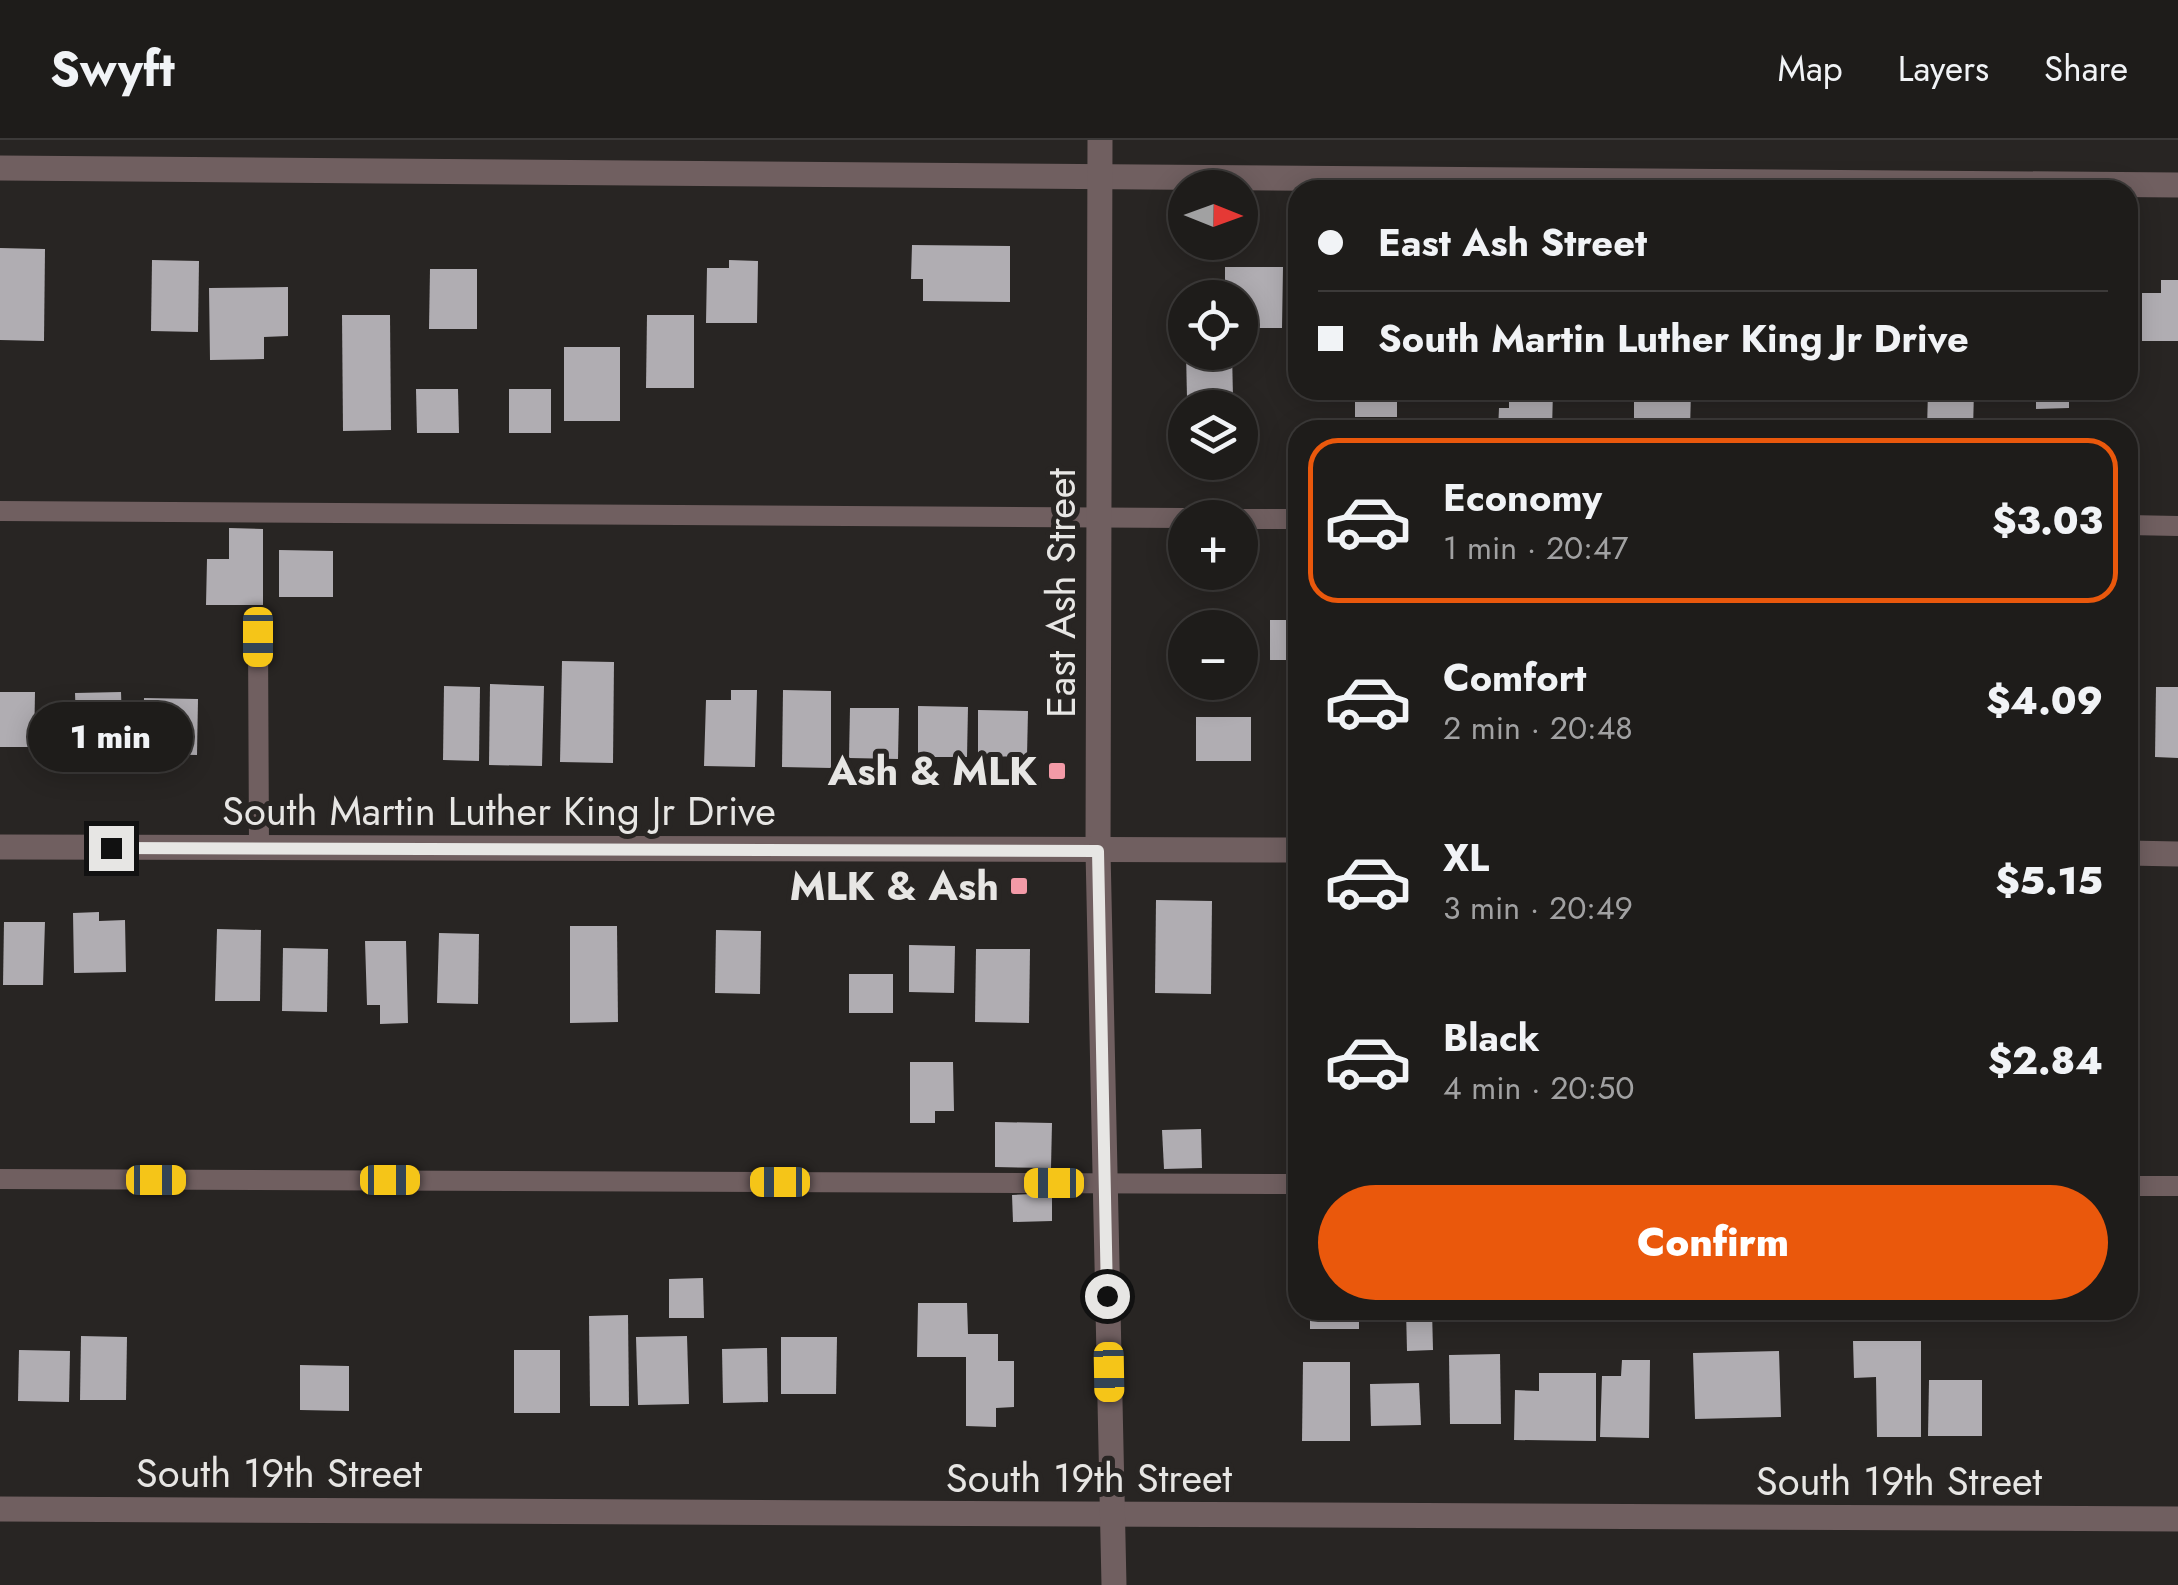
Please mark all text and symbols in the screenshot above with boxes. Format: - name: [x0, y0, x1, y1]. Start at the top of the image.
- text: Swyft: [50, 35, 175, 104]
- text: Map: [1778, 44, 1843, 94]
- text: Layers: [1898, 44, 1989, 94]
- text: Share: [2044, 44, 2128, 94]
- north arrow: [1168, 170, 1258, 260]
- map controls: [1168, 170, 1258, 700]
- text: East Ash Street: [1378, 215, 1647, 270]
- button: locate: [1168, 280, 1258, 370]
- text: South Martin Luther King Jr Drive: [1378, 311, 1969, 366]
- button: layers: [1168, 390, 1258, 480]
- street label: East Ash Street: [1032, 468, 1090, 718]
- text: Economy: [1443, 470, 1602, 525]
- icon: car: [1323, 476, 1413, 566]
- text: $3.03: [1992, 493, 2103, 548]
- button: +: [1168, 500, 1258, 590]
- text: 1 min · 20:47: [1443, 525, 1628, 571]
- car: [243, 607, 273, 667]
- button: −: [1168, 610, 1258, 700]
- text: Comfort: [1443, 650, 1586, 705]
- icon: car: [1323, 656, 1413, 746]
- text: $4.09: [1986, 673, 2103, 728]
- callout: 1 min: [28, 703, 194, 773]
- text: 2 min · 20:48: [1443, 705, 1633, 751]
- text: 1 min: [70, 714, 151, 760]
- place label: Ash & MLK: [827, 742, 1037, 800]
- marker: Ash & MLK: [1046, 760, 1068, 782]
- street label: South Martin Luther King Jr Drive: [222, 782, 776, 840]
- route end: [89, 826, 134, 871]
- text: XL: [1443, 830, 1489, 885]
- icon: car: [1323, 836, 1413, 926]
- text: $5.15: [1996, 853, 2103, 908]
- place label: MLK & Ash: [790, 857, 999, 915]
- marker: MLK & Ash: [1008, 875, 1030, 897]
- text: 3 min · 20:49: [1443, 885, 1633, 931]
- text: Black: [1443, 1010, 1540, 1065]
- icon: car: [1323, 1016, 1413, 1106]
- text: $2.84: [1988, 1033, 2103, 1088]
- text: 4 min · 20:50: [1443, 1065, 1634, 1111]
- car: [126, 1165, 186, 1195]
- car: [360, 1165, 420, 1195]
- car: [750, 1167, 810, 1197]
- car: [1024, 1168, 1084, 1198]
- button: Confirm: [1318, 1185, 2108, 1300]
- route start: [1085, 1274, 1130, 1319]
- car: [1093, 1342, 1125, 1402]
- street label: South 19th Street: [136, 1444, 423, 1502]
- street label: South 19th Street: [946, 1449, 1233, 1507]
- street label: South 19th Street: [1756, 1452, 2043, 1510]

